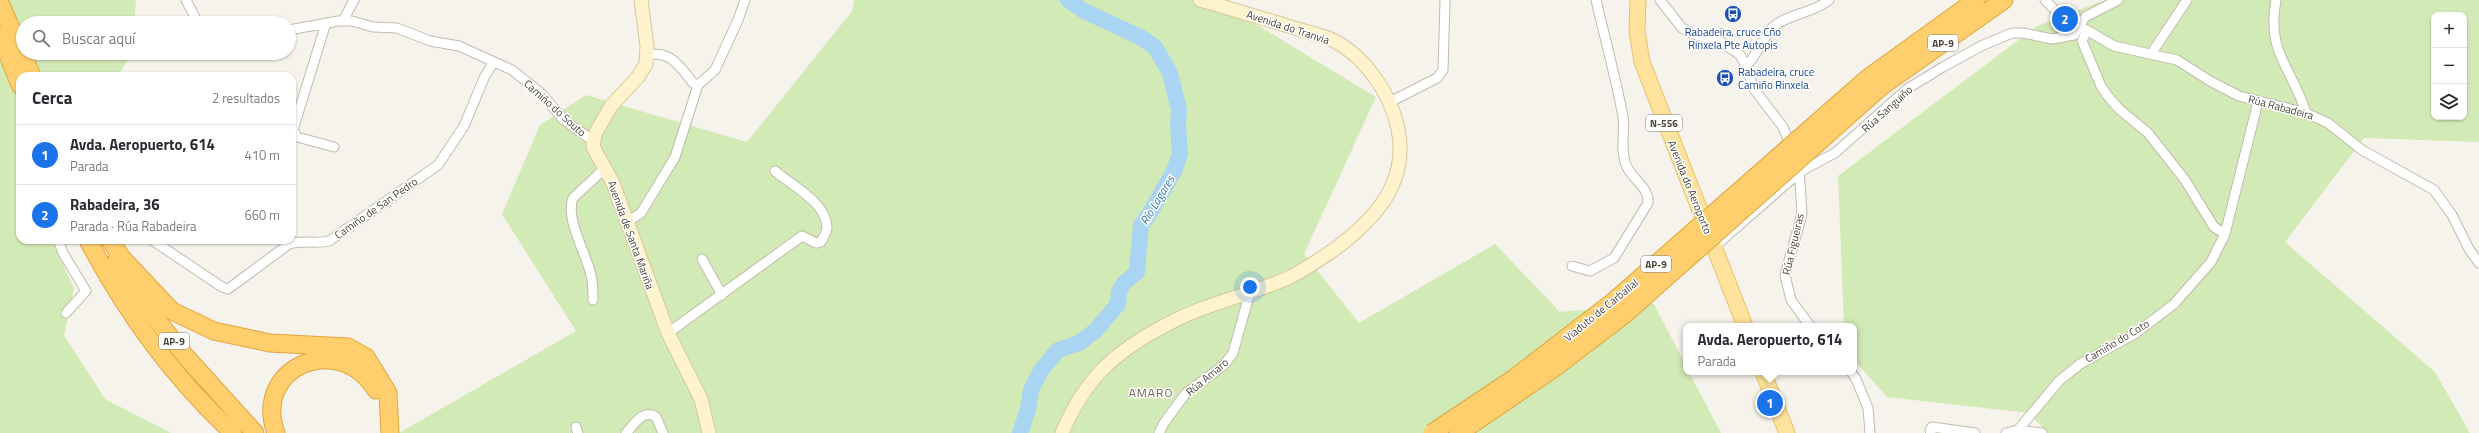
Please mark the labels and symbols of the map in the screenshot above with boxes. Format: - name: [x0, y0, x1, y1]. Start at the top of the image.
- bus stop icon: Rabadeira, cruce Cño Rinxela Pte Autopis: [1723, 4, 1743, 24]
- pin: 2: [2052, 4, 2078, 34]
- street label: Avenida do Tranvia: [1244, 6, 1332, 48]
- place label: Rabadeira, cruce Cño Rinxela Pte Autopis: [1685, 24, 1781, 53]
- road number: AP-9: [1928, 35, 1958, 51]
- place label: Rabadeira, cruce Camiño Rinxela: [1738, 64, 1815, 93]
- bus stop icon: Rabadeira, cruce Camiño Rinxela: [1715, 68, 1735, 88]
- street label: Camiño do Souto: [520, 76, 590, 140]
- street label: Rúa Sanguiño: [1858, 82, 1916, 136]
- street label: Rúa Rabadeira: [2246, 91, 2316, 124]
- road number: N-556: [1646, 115, 1682, 131]
- street label: Avenida do Aeroporto: [1664, 138, 1716, 236]
- water label: Río Lagares: [1135, 171, 1180, 228]
- street label: Camiño de San Pedro: [331, 173, 421, 243]
- street label: Avenida de Santa Mariña: [604, 178, 658, 292]
- street label: Rúa Figueiras: [1778, 212, 1808, 276]
- road number: AP-9: [1641, 256, 1671, 272]
- street label: Viaduto de Carballal: [1560, 275, 1642, 345]
- your location: [1240, 277, 1260, 297]
- street label: Camiño do Coto: [2082, 315, 2152, 367]
- road number: AP-9: [159, 333, 189, 349]
- street label: Rúa Amaro: [1182, 354, 1232, 400]
- district label: AMARO: [1129, 383, 1173, 402]
- pin: 1: [1757, 388, 1783, 418]

